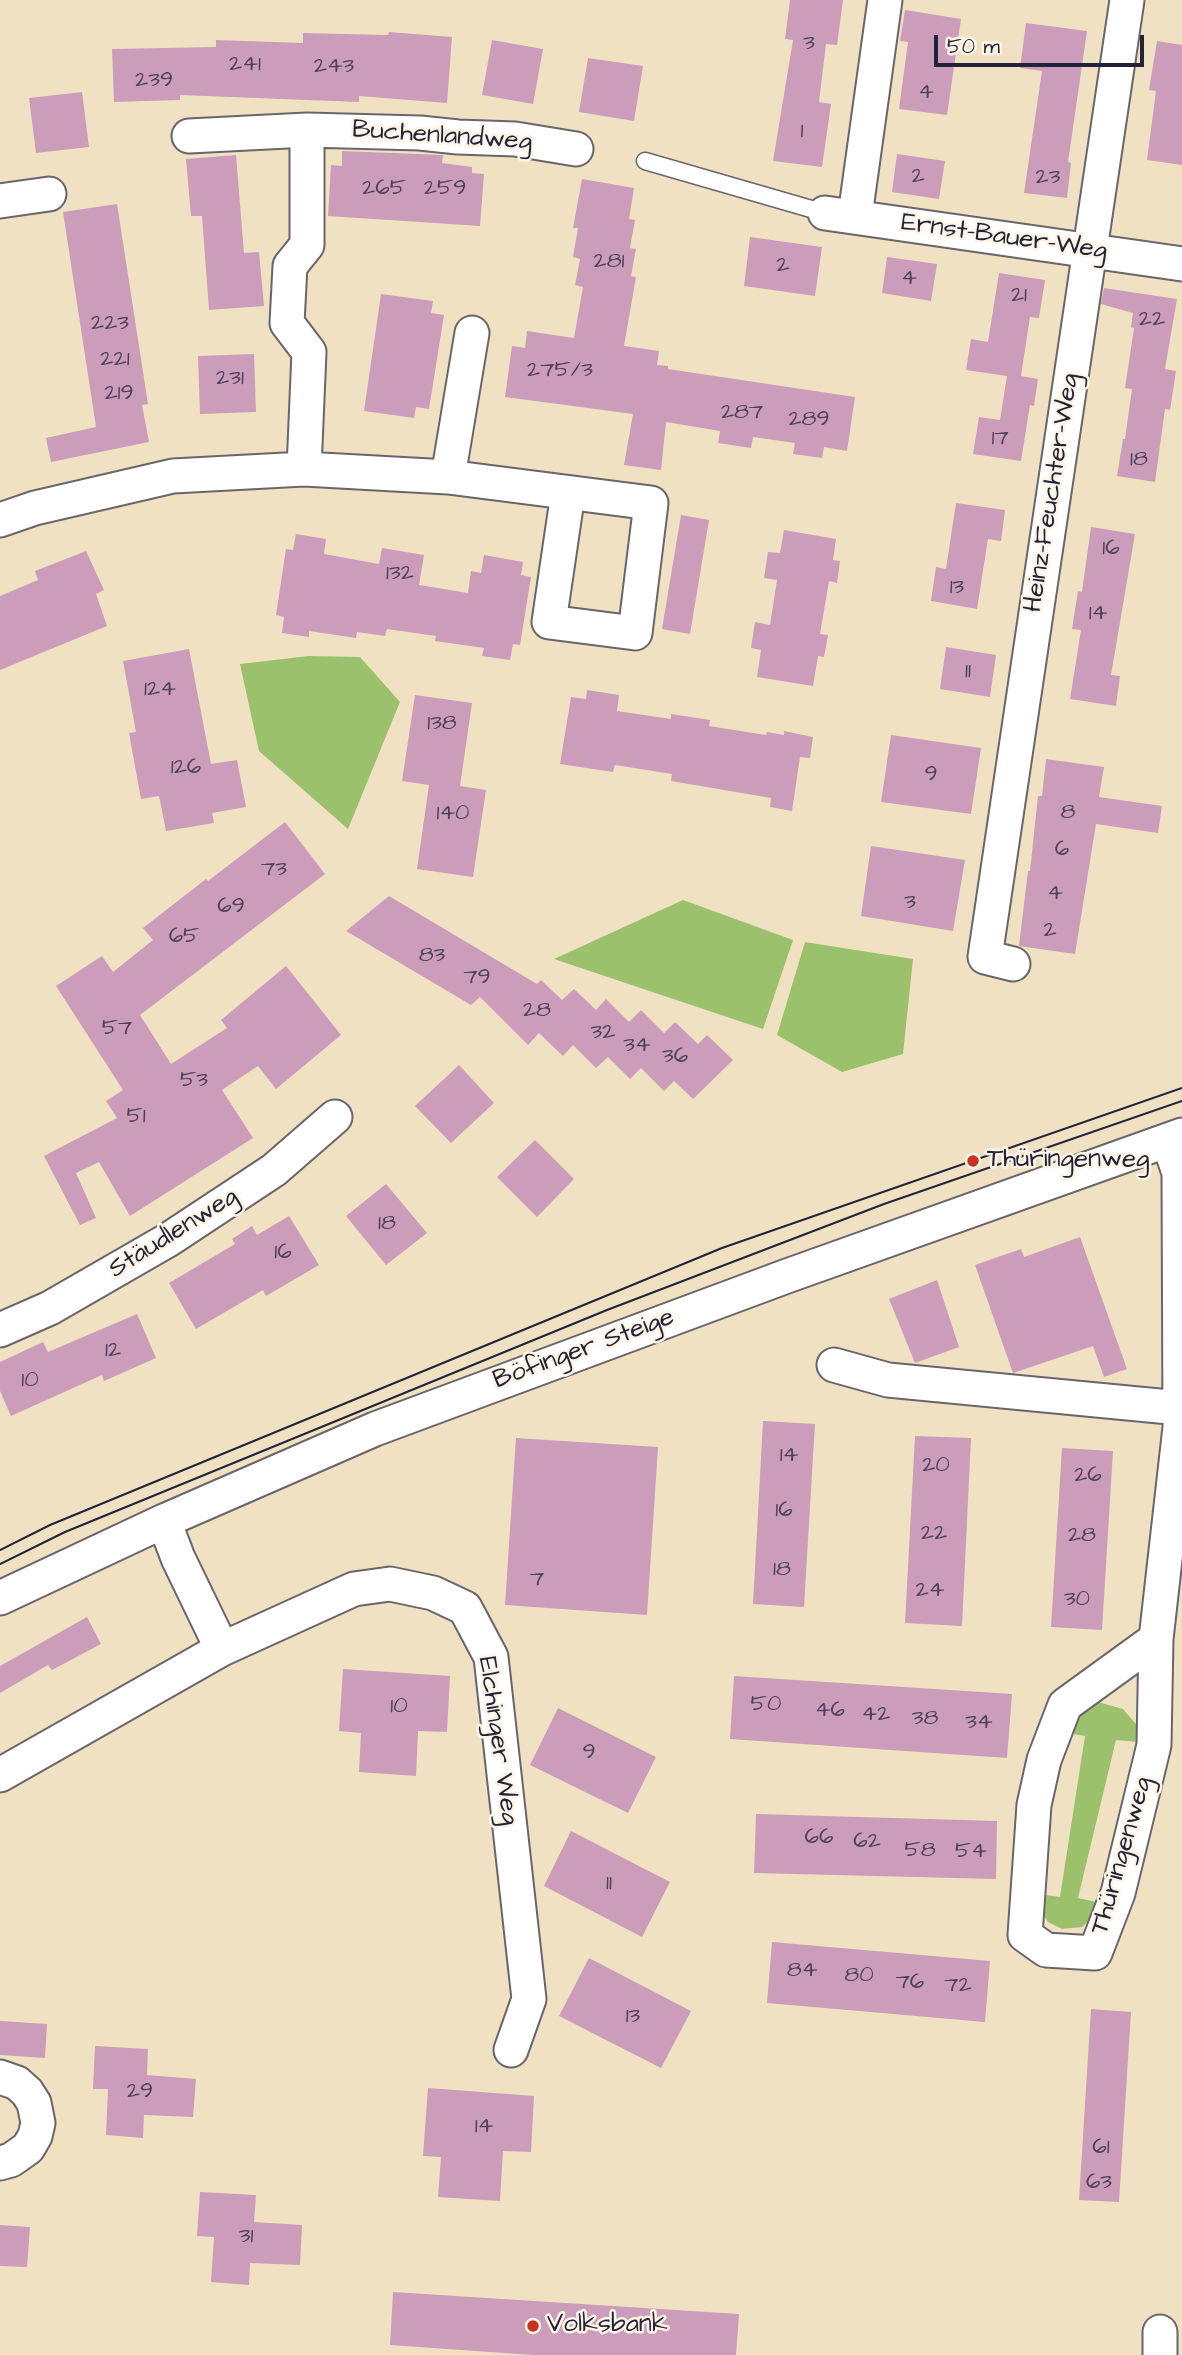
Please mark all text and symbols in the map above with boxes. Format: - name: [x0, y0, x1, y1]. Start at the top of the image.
- scale bar: [937, 21, 1147, 65]
- house number: 3: [803, 30, 815, 58]
- text: 50 m: [947, 32, 1000, 61]
- house number: 241: [229, 51, 261, 79]
- house number: 243: [314, 53, 354, 81]
- house number: 239: [135, 67, 173, 95]
- house number: 4: [918, 79, 934, 107]
- street label: Buchenlandweg: [351, 115, 533, 159]
- house number: 1: [801, 118, 803, 146]
- house number: 2: [911, 163, 925, 191]
- house number: 23: [1036, 164, 1060, 192]
- house number: 265: [362, 175, 406, 203]
- house number: 259: [424, 175, 466, 203]
- street label: Ernst-Bauer-Weg: [899, 208, 1109, 268]
- house number: 281: [593, 248, 625, 276]
- house number: 2: [776, 252, 790, 280]
- house number: 4: [901, 265, 917, 293]
- house number: 21: [1011, 282, 1027, 310]
- house number: 22: [1139, 306, 1165, 334]
- house number: 223: [91, 310, 129, 338]
- house number: 221: [100, 346, 130, 374]
- house number: 275/3: [527, 357, 593, 385]
- house number: 231: [216, 365, 244, 393]
- street label: Heinz-Feuchter-Weg: [1019, 371, 1087, 615]
- house number: 219: [104, 380, 134, 408]
- house number: 287: [721, 399, 763, 427]
- house number: 289: [788, 406, 830, 434]
- house number: 17: [991, 425, 1009, 453]
- house number: 18: [1130, 446, 1148, 474]
- house number: 16: [1102, 535, 1120, 563]
- house number: 132: [386, 560, 414, 588]
- house number: 13: [950, 574, 964, 602]
- house number: 14: [1089, 600, 1107, 628]
- house number: 11: [965, 658, 971, 686]
- house number: 124: [144, 676, 176, 704]
- house number: 138: [427, 710, 457, 738]
- house number: 126: [171, 754, 201, 782]
- house number: 9: [924, 761, 938, 789]
- house number: 8: [1061, 799, 1075, 827]
- house number: 140: [436, 800, 470, 828]
- house number: 6: [1055, 836, 1069, 864]
- house number: 73: [261, 856, 287, 884]
- house number: 4: [1047, 880, 1063, 908]
- house number: 3: [904, 889, 916, 917]
- house number: 69: [217, 893, 245, 921]
- house number: 2: [1043, 917, 1057, 945]
- house number: 65: [169, 923, 199, 951]
- house number: 83: [419, 942, 445, 970]
- house number: 79: [463, 964, 491, 992]
- house number: 28: [523, 997, 551, 1025]
- house number: 57: [102, 1015, 132, 1043]
- house number: 32: [591, 1019, 615, 1047]
- house number: 34: [623, 1032, 651, 1060]
- house number: 36: [662, 1043, 688, 1071]
- house number: 53: [180, 1067, 208, 1095]
- house number: 51: [126, 1103, 146, 1131]
- place label: Thüringenweg: [987, 1145, 1150, 1177]
- marker: Thüringenweg: [965, 1153, 981, 1169]
- street label: Stäudlenweg: [104, 1182, 244, 1286]
- house number: 18: [378, 1210, 396, 1238]
- house number: 16: [274, 1239, 292, 1267]
- street label: Böfinger Steige: [489, 1303, 679, 1397]
- house number: 12: [105, 1337, 121, 1365]
- house number: 10: [21, 1367, 39, 1395]
- house number: 14: [780, 1442, 798, 1470]
- house number: 20: [922, 1452, 950, 1480]
- house number: 26: [1074, 1462, 1102, 1490]
- house number: 16: [775, 1497, 793, 1525]
- house number: 22: [921, 1520, 947, 1548]
- house number: 28: [1068, 1522, 1096, 1550]
- house number: 18: [773, 1556, 791, 1584]
- house number: 7: [530, 1566, 544, 1594]
- house number: 24: [916, 1577, 944, 1605]
- house number: 30: [1064, 1586, 1090, 1614]
- street label: Elchinger Weg: [470, 1655, 524, 1827]
- house number: 50: [751, 1691, 781, 1719]
- house number: 10: [390, 1693, 408, 1721]
- house number: 46: [815, 1697, 845, 1725]
- house number: 42: [862, 1701, 890, 1729]
- house number: 38: [912, 1705, 938, 1733]
- house number: 34: [965, 1709, 993, 1737]
- house number: 9: [582, 1739, 596, 1767]
- street label: Thüringenweg: [1086, 1774, 1160, 1938]
- house number: 66: [805, 1824, 833, 1852]
- house number: 62: [853, 1828, 881, 1856]
- house number: 58: [904, 1837, 936, 1865]
- house number: 54: [955, 1838, 987, 1866]
- house number: 11: [606, 1870, 612, 1898]
- house number: 84: [787, 1957, 817, 1985]
- house number: 80: [844, 1962, 874, 1990]
- house number: 76: [896, 1969, 924, 1997]
- house number: 72: [944, 1972, 972, 2000]
- house number: 13: [626, 2003, 640, 2031]
- house number: 29: [127, 2078, 153, 2106]
- house number: 14: [475, 2113, 493, 2141]
- house number: 61: [1092, 2134, 1110, 2162]
- house number: 63: [1086, 2169, 1112, 2197]
- house number: 31: [239, 2223, 253, 2251]
- place label: Volksbank: [547, 2310, 668, 2342]
- marker: Volksbank: [525, 2318, 541, 2334]

